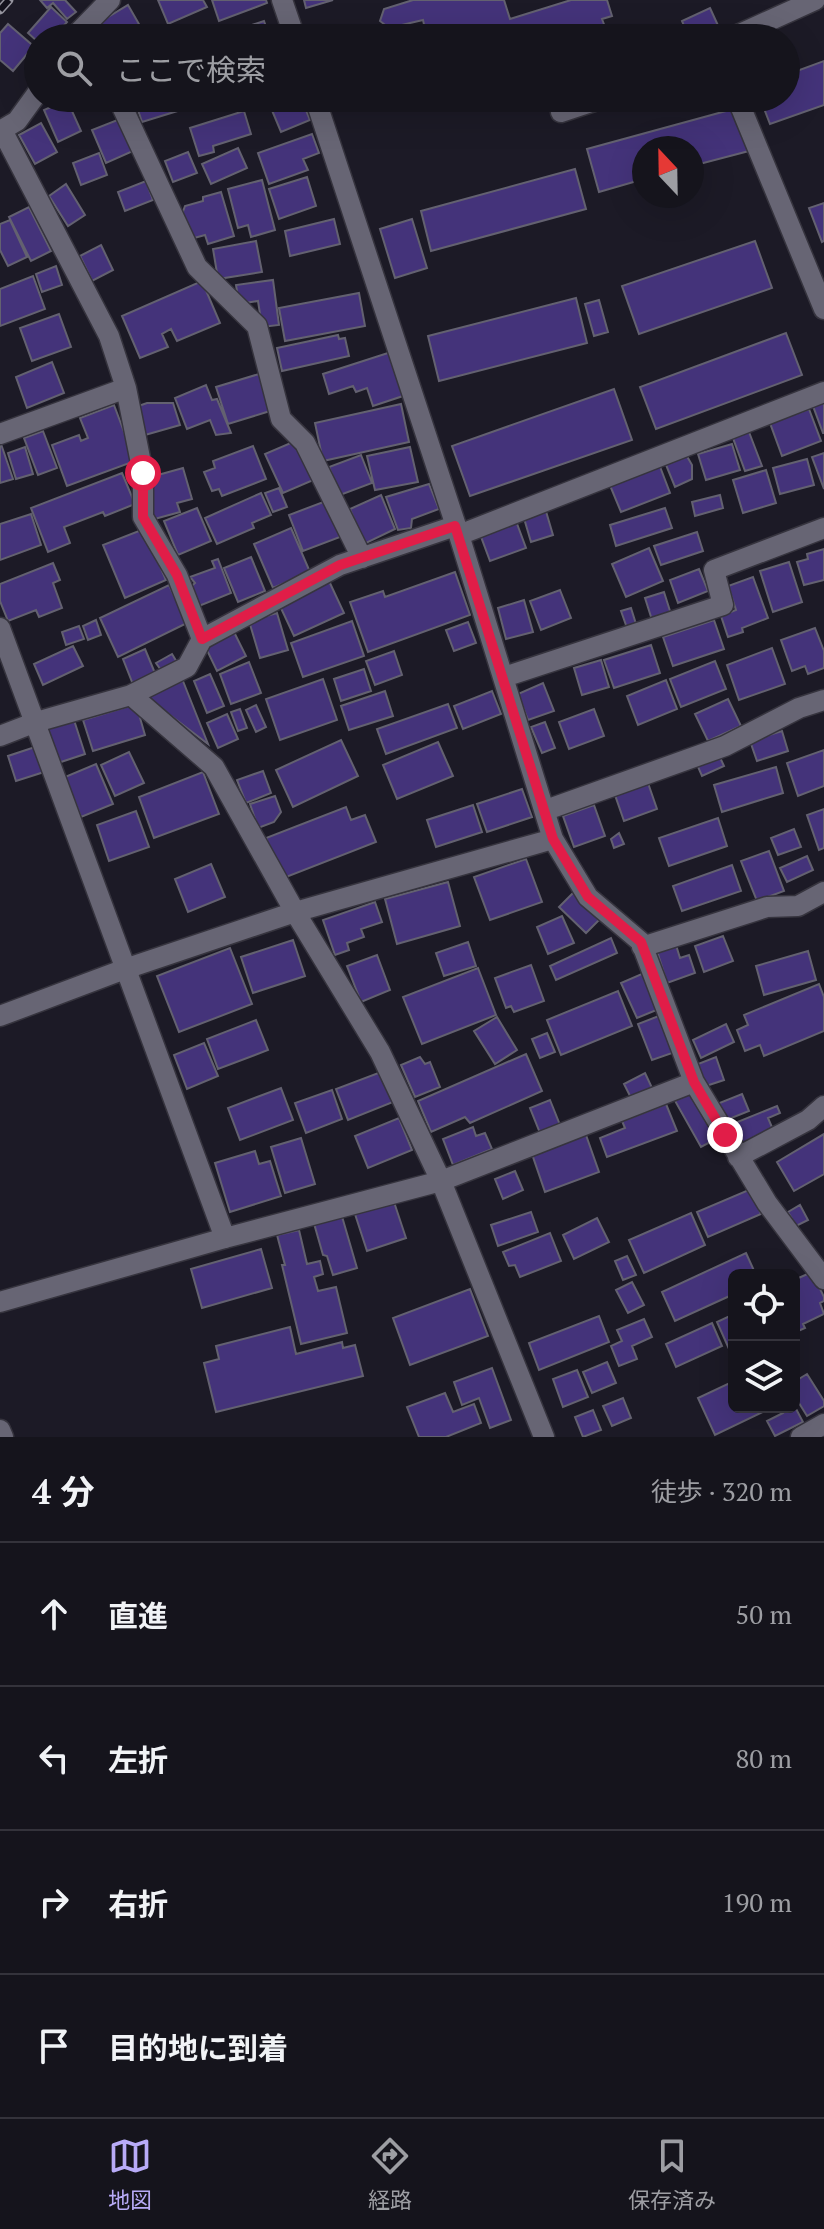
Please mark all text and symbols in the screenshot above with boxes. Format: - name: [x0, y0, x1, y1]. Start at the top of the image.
- search box: [24, 24, 800, 112]
- icon: search: [52, 46, 96, 90]
- text: ここで検索: [116, 50, 266, 90]
- north arrow: [632, 136, 704, 208]
- route start: [125, 455, 161, 491]
- route end: [707, 1117, 743, 1153]
- map controls: [728, 1269, 800, 1413]
- button: locate: [728, 1269, 800, 1341]
- button: layers: [728, 1341, 800, 1413]
- text: 4 分: [32, 1469, 94, 1514]
- text: 徒歩 · 320 m: [651, 1474, 792, 1508]
- icon: ahead: [32, 1592, 76, 1636]
- text: 直進: [108, 1596, 168, 1636]
- text: 50 m: [736, 1597, 792, 1631]
- icon: left: [32, 1736, 76, 1780]
- text: 左折: [108, 1740, 168, 1780]
- text: 80 m: [736, 1741, 792, 1775]
- icon: right: [32, 1880, 76, 1924]
- text: 右折: [108, 1884, 168, 1924]
- text: 190 m: [722, 1885, 792, 1919]
- icon: arrive: [32, 2024, 76, 2068]
- text: 目的地に到着: [108, 2028, 288, 2068]
- tab: 地図: [108, 2134, 152, 2214]
- tab: 経路: [368, 2134, 412, 2214]
- tab: 保存済み: [628, 2134, 716, 2214]

